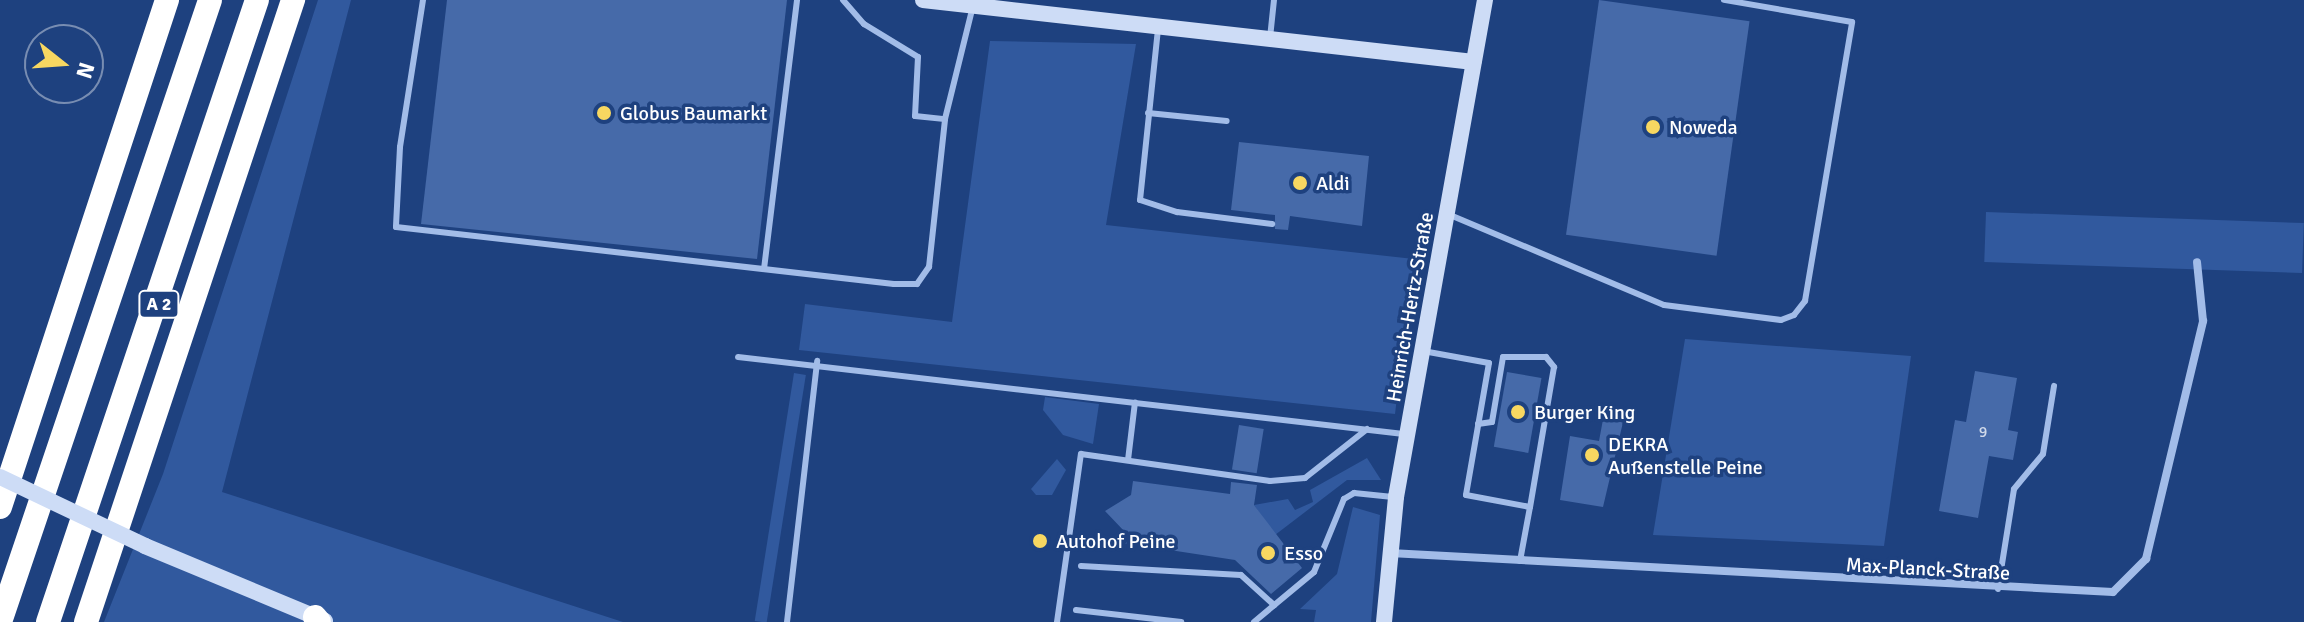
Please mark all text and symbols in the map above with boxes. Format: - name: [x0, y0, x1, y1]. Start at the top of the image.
- north arrow: [24, 24, 104, 104]
- text: N: [70, 59, 101, 82]
- place label: Globus Baumarkt: [620, 101, 767, 125]
- marker: Globus Baumarkt: [595, 104, 613, 122]
- place label: Noweda: [1669, 115, 1738, 139]
- marker: Noweda: [1644, 118, 1662, 136]
- place label: Aldi: [1316, 171, 1350, 195]
- marker: Aldi: [1291, 174, 1309, 192]
- street label: Heinrich-Hertz-Straße: [1381, 210, 1439, 404]
- road number: A 2: [137, 290, 181, 318]
- place label: Burger King: [1534, 400, 1635, 424]
- marker: Burger King: [1509, 403, 1527, 421]
- house number: 9: [1979, 422, 1987, 442]
- place label: DEKRA Außenstelle Peine: [1608, 432, 1763, 479]
- marker: DEKRA Außenstelle Peine: [1583, 446, 1601, 464]
- place label: Autohof Peine: [1056, 529, 1176, 553]
- marker: Autohof Peine: [1031, 532, 1049, 550]
- place label: Esso: [1284, 541, 1323, 565]
- marker: Esso: [1259, 544, 1277, 562]
- street label: Max-Planck-Straße: [1845, 553, 2011, 585]

